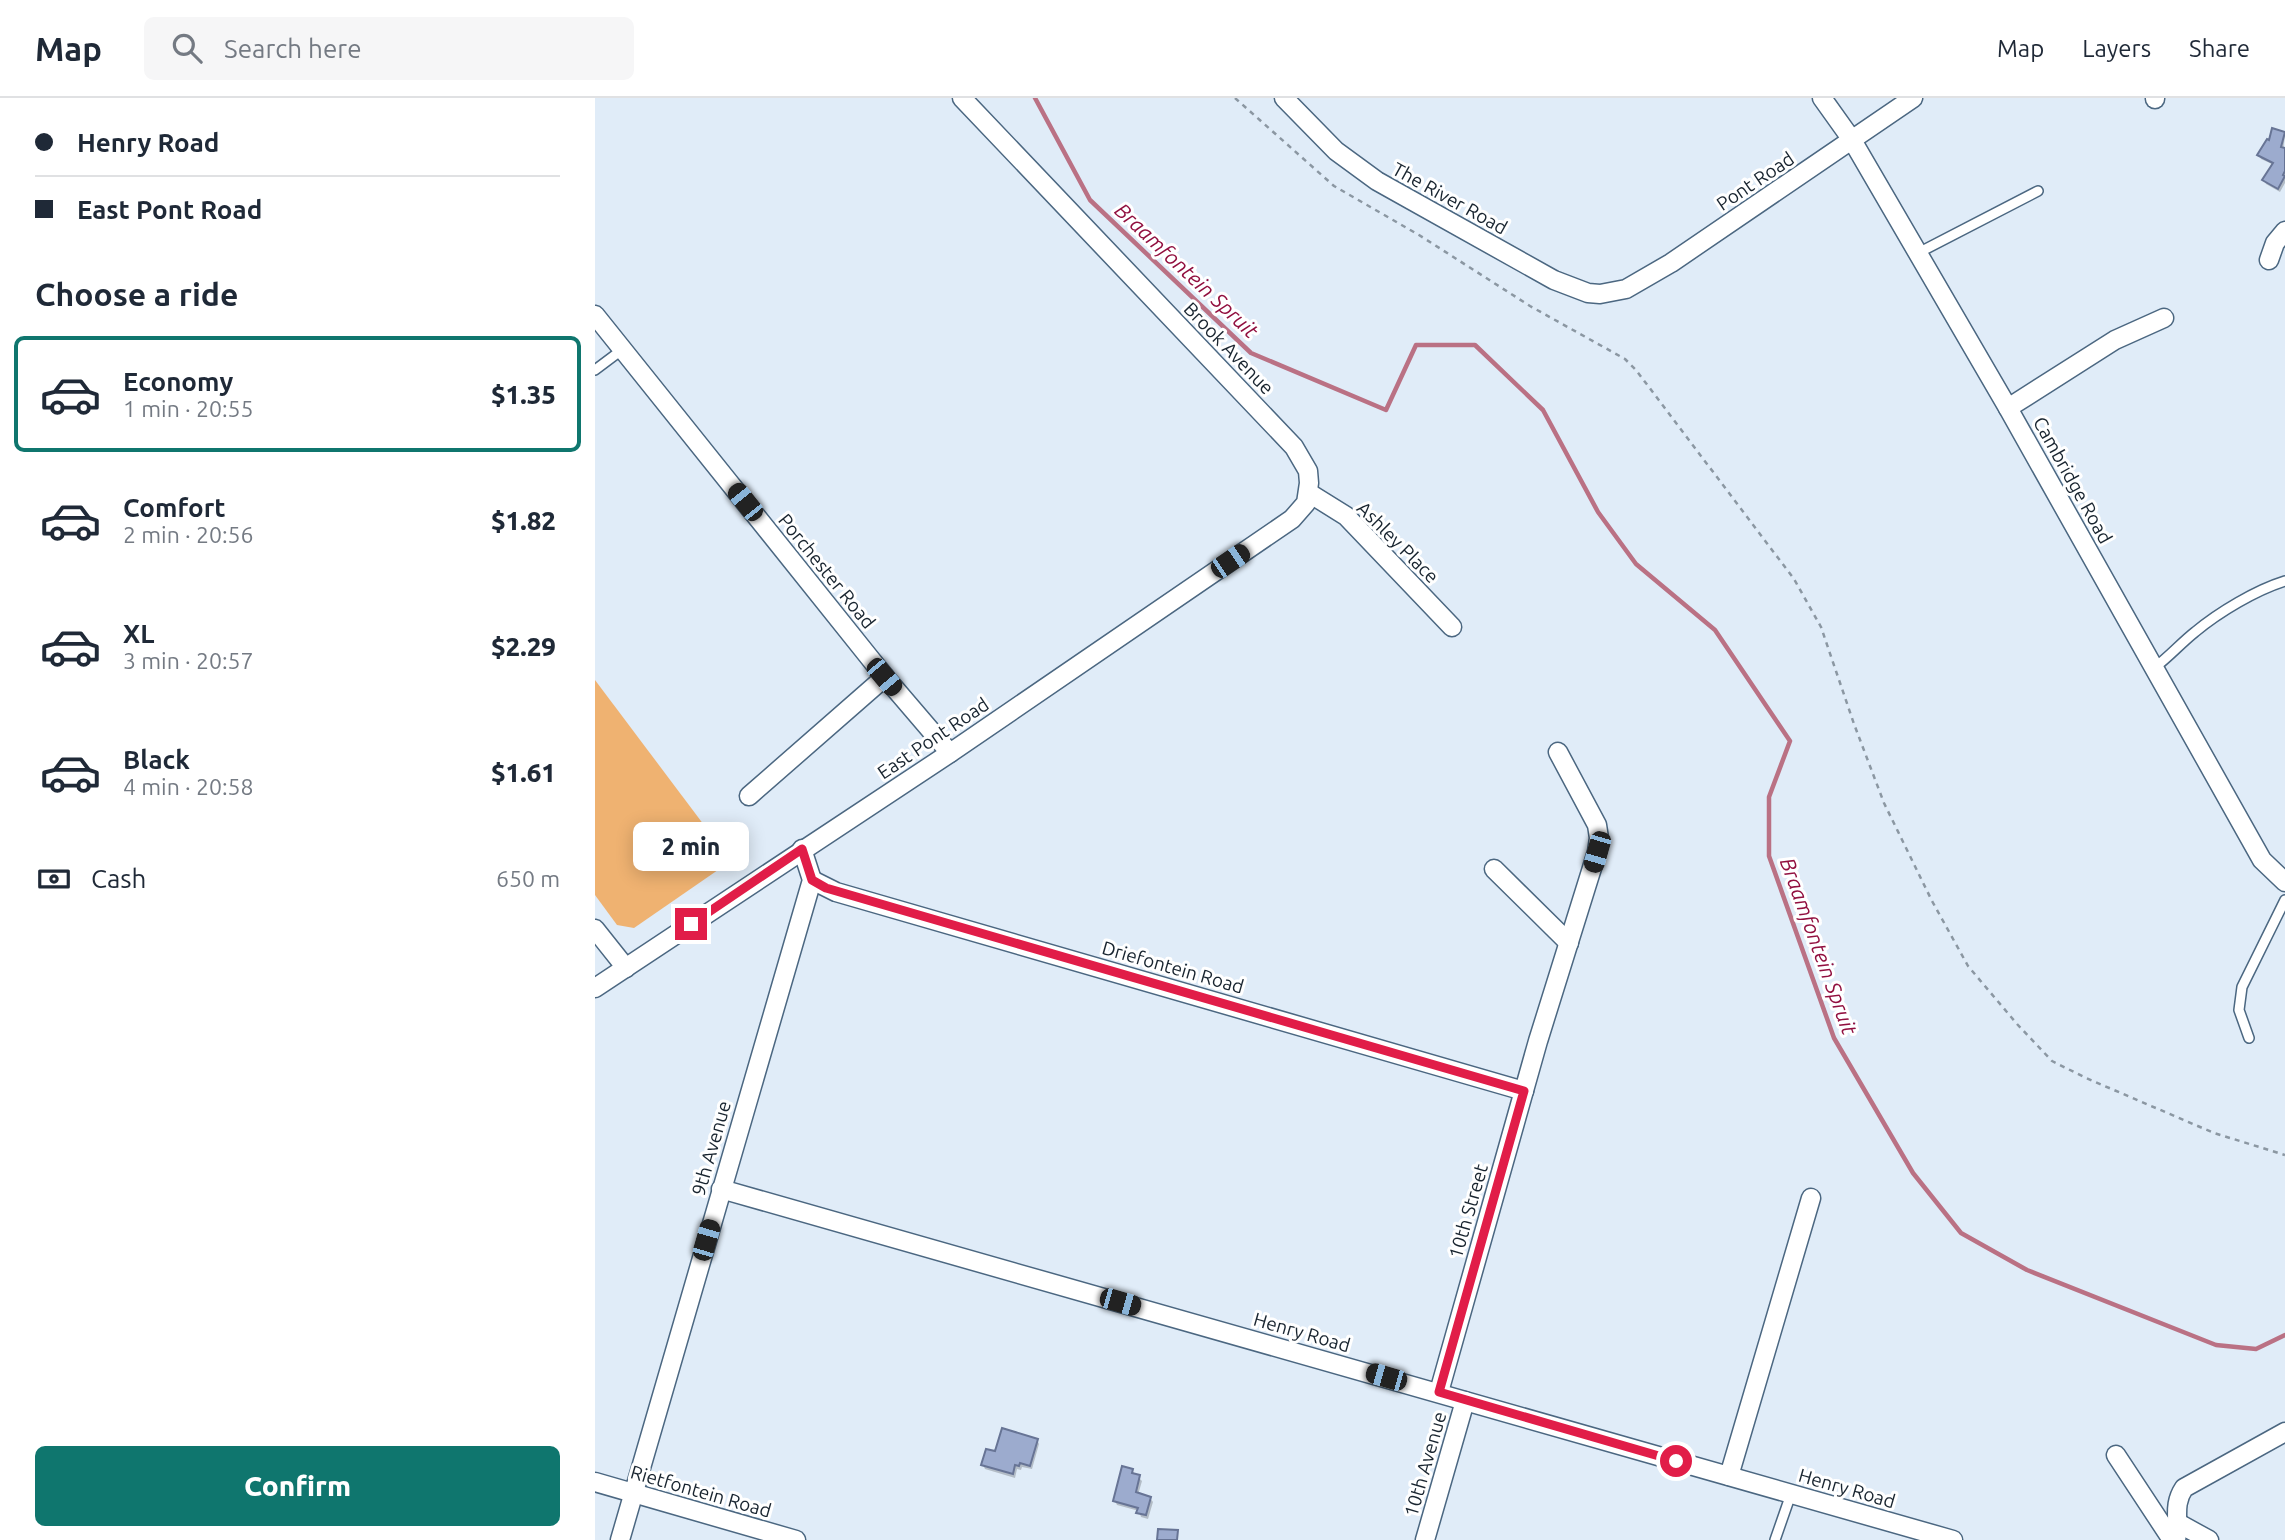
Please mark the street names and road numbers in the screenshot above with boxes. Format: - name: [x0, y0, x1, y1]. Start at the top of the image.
- street label: Pont Road: [1712, 147, 1798, 215]
- street label: The River Road: [1389, 157, 1511, 239]
- street label: Brook Avenue: [1180, 297, 1278, 399]
- street label: Cambridge Road: [2029, 413, 2117, 547]
- street label: Ashley Place: [1353, 497, 1443, 587]
- street label: Porchester Road: [774, 509, 880, 633]
- street label: East Pont Road: [873, 693, 993, 783]
- street label: Driefontein Road: [1100, 936, 1246, 998]
- street label: 9th Avenue: [687, 1098, 735, 1198]
- street label: 10th Street: [1444, 1161, 1492, 1261]
- street label: Henry Road: [1251, 1308, 1353, 1356]
- street label: 10th Avenue: [1400, 1409, 1450, 1519]
- street label: Rietfontein Road: [628, 1460, 774, 1522]
- street label: Henry Road: [1796, 1464, 1898, 1512]

